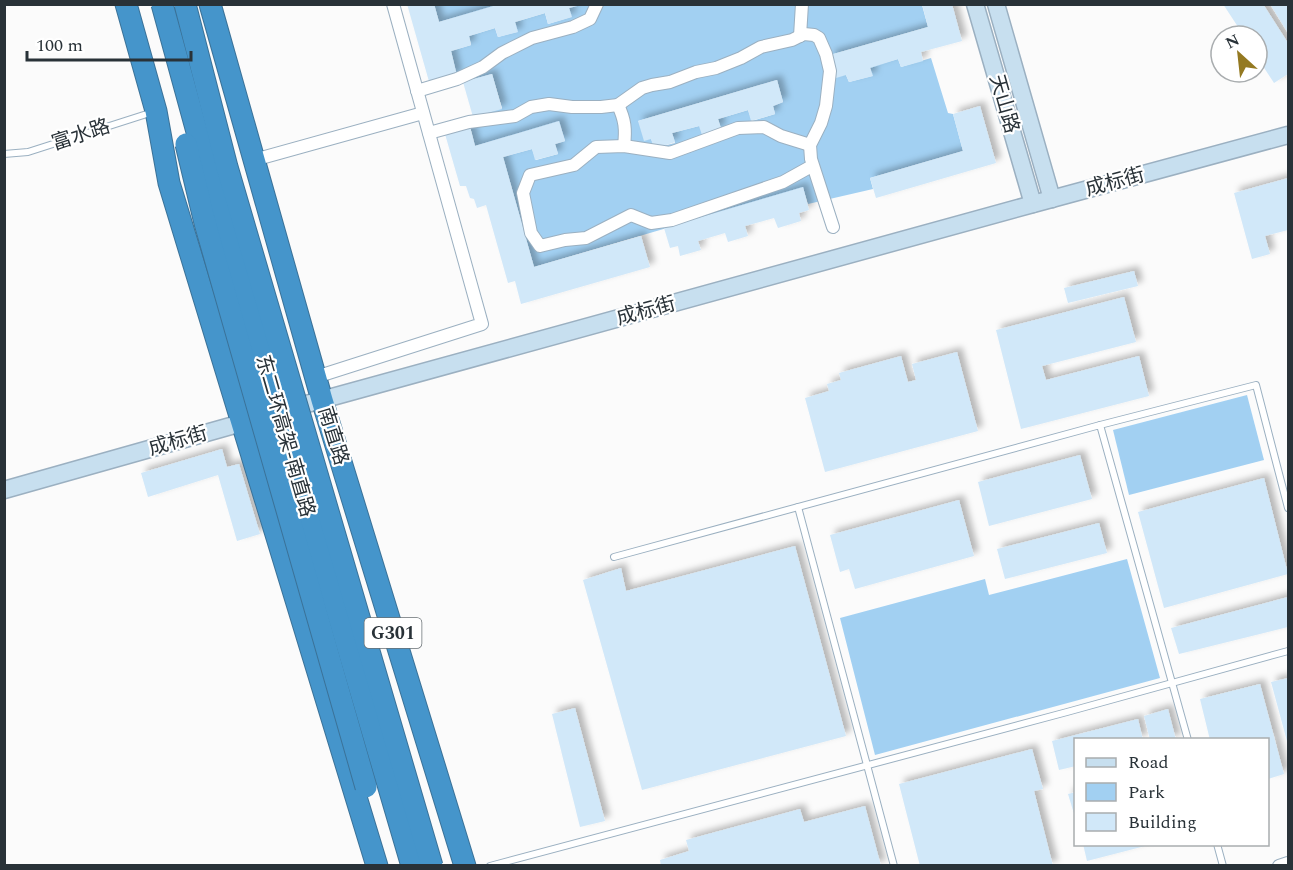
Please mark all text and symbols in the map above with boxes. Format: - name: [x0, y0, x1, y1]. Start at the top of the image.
- scale bar: [27, 24, 190, 62]
- north arrow: [1209, 24, 1269, 84]
- text: N: [1221, 28, 1244, 55]
- text: 100 m: [36, 32, 83, 59]
- street label: 天山路: [981, 71, 1027, 137]
- street label: 富水路: [48, 111, 114, 159]
- street label: 成标街: [1082, 160, 1148, 204]
- street label: 成标街: [613, 289, 679, 333]
- street label: 东二环高架-南直路: [247, 351, 323, 521]
- street label: 南直路: [310, 403, 356, 469]
- street label: 成标街: [145, 418, 211, 464]
- road number: G301: [364, 618, 422, 648]
- legend: [1074, 738, 1269, 846]
- text: Road: [1128, 749, 1169, 776]
- text: Park: [1128, 779, 1165, 806]
- text: Building: [1128, 809, 1197, 836]

